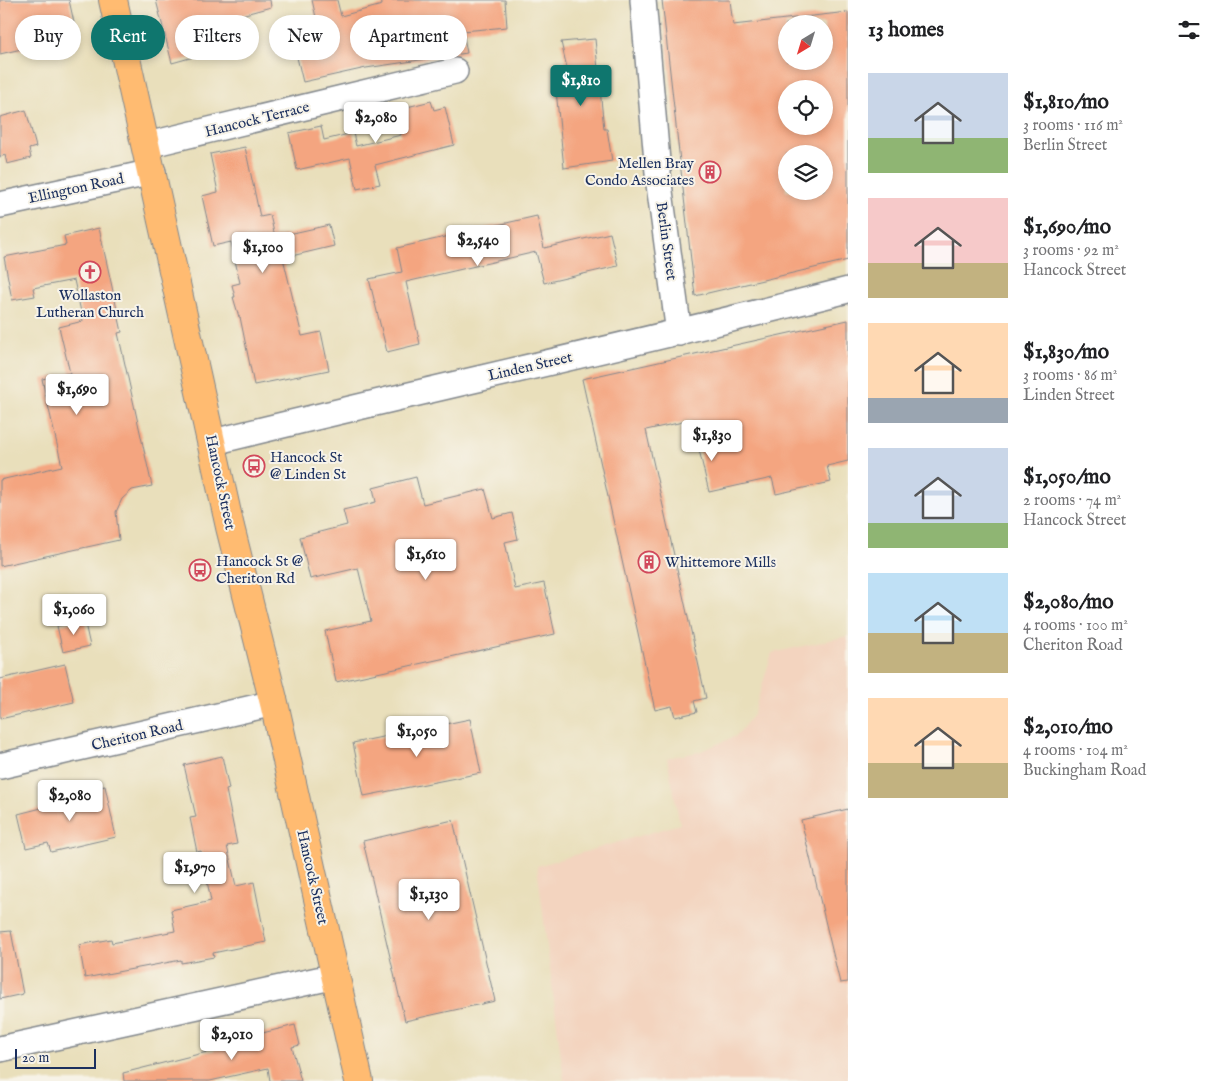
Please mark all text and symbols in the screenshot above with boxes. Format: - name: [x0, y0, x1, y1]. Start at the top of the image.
- chip: Buy: [15, 15, 81, 60]
- chip: Rent: [91, 15, 165, 60]
- chip: Filters: [175, 15, 259, 60]
- chip: New: [269, 15, 340, 60]
- chip: Apartment: [350, 15, 467, 60]
- north arrow: [778, 15, 832, 70]
- map controls: [778, 15, 833, 200]
- icon: filters: [1175, 16, 1203, 44]
- text: 13 homes: [868, 17, 944, 44]
- pin: $1,810: [540, 64, 622, 107]
- text: $1,810: [561, 71, 601, 91]
- button: locate: [778, 80, 833, 135]
- text: $1,810/mo: [1023, 89, 1109, 116]
- icon: home: [908, 93, 968, 153]
- street label: Hancock Terrace: [203, 97, 311, 142]
- pin: $2,080: [335, 102, 417, 144]
- text: $2,080: [355, 108, 397, 128]
- text: 3 rooms · 116 m²: [1023, 116, 1123, 136]
- text: Berlin Street: [1023, 136, 1107, 156]
- button: layers: [778, 145, 833, 200]
- place label: Mellen Bray Condo Associates: [585, 154, 695, 190]
- building icon: Mellen Bray Condo Associates: [698, 160, 722, 184]
- street label: Ellington Road: [27, 169, 127, 208]
- street label: Berlin Street: [652, 201, 681, 281]
- text: $1,690/mo: [1023, 214, 1111, 241]
- icon: home: [908, 218, 968, 278]
- pin: $2,540: [437, 224, 519, 267]
- text: $2,540: [457, 231, 499, 251]
- pin: $1,100: [222, 232, 304, 274]
- text: $1,100: [243, 238, 283, 258]
- text: 3 rooms · 92 m²: [1023, 241, 1119, 261]
- church icon: Wollaston Lutheran Church: [78, 260, 102, 284]
- text: Hancock Street: [1023, 261, 1126, 281]
- place label: Wollaston Lutheran Church: [36, 286, 144, 322]
- text: $1,830/mo: [1023, 339, 1109, 366]
- icon: home: [908, 343, 968, 403]
- street label: Linden Street: [486, 348, 574, 385]
- text: 3 rooms · 86 m²: [1023, 366, 1117, 386]
- pin: $1,690: [36, 374, 118, 416]
- text: $1,690: [57, 380, 97, 400]
- text: Linden Street: [1023, 386, 1115, 406]
- pin: $1,830: [671, 420, 753, 462]
- text: $1,830: [692, 426, 732, 446]
- street label: Hancock Street: [201, 433, 240, 531]
- place label: Hancock St @ Linden St: [270, 448, 346, 484]
- bus stop icon: Hancock St @ Linden St: [242, 454, 266, 478]
- text: $1,050/mo: [1023, 464, 1111, 491]
- icon: home: [908, 468, 968, 528]
- text: 2 rooms · 74 m²: [1023, 491, 1121, 511]
- text: Hancock Street: [1023, 511, 1126, 531]
- pin: $1,610: [385, 538, 467, 581]
- text: $1,610: [406, 545, 446, 565]
- building icon: Whittemore Mills: [637, 550, 661, 574]
- place label: Hancock St @ Cheriton Rd: [216, 552, 303, 588]
- place label: Whittemore Mills: [665, 553, 776, 572]
- bus stop icon: Hancock St @ Cheriton Rd: [188, 558, 212, 582]
- text: $2,080/mo: [1023, 589, 1114, 616]
- icon: home: [908, 593, 968, 653]
- pin: $1,060: [33, 594, 115, 636]
- text: $1,060: [53, 600, 95, 620]
- text: 4 rooms · 100 m²: [1023, 616, 1128, 636]
- text: Cheriton Road: [1023, 636, 1123, 656]
- text: $2,010/mo: [1023, 714, 1113, 741]
- street label: Cheriton Road: [89, 716, 186, 755]
- pin: $1,050: [376, 716, 458, 758]
- icon: home: [908, 718, 968, 778]
- text: $1,050: [397, 722, 437, 742]
- text: 4 rooms · 104 m²: [1023, 741, 1128, 761]
- text: Buckingham Road: [1023, 761, 1146, 781]
- pin: $2,080: [29, 780, 111, 822]
- text: $2,080: [49, 786, 91, 806]
- street label: Hancock Street: [292, 828, 333, 926]
- pin: $1,970: [154, 852, 236, 894]
- text: $1,970: [174, 858, 216, 878]
- pin: $1,130: [388, 878, 470, 921]
- text: $1,130: [410, 885, 448, 905]
- pin: $2,010: [191, 1018, 273, 1061]
- text: $2,010: [211, 1025, 253, 1045]
- scale bar: [15, 1046, 96, 1069]
- text: 20 m: [22, 1049, 49, 1067]

